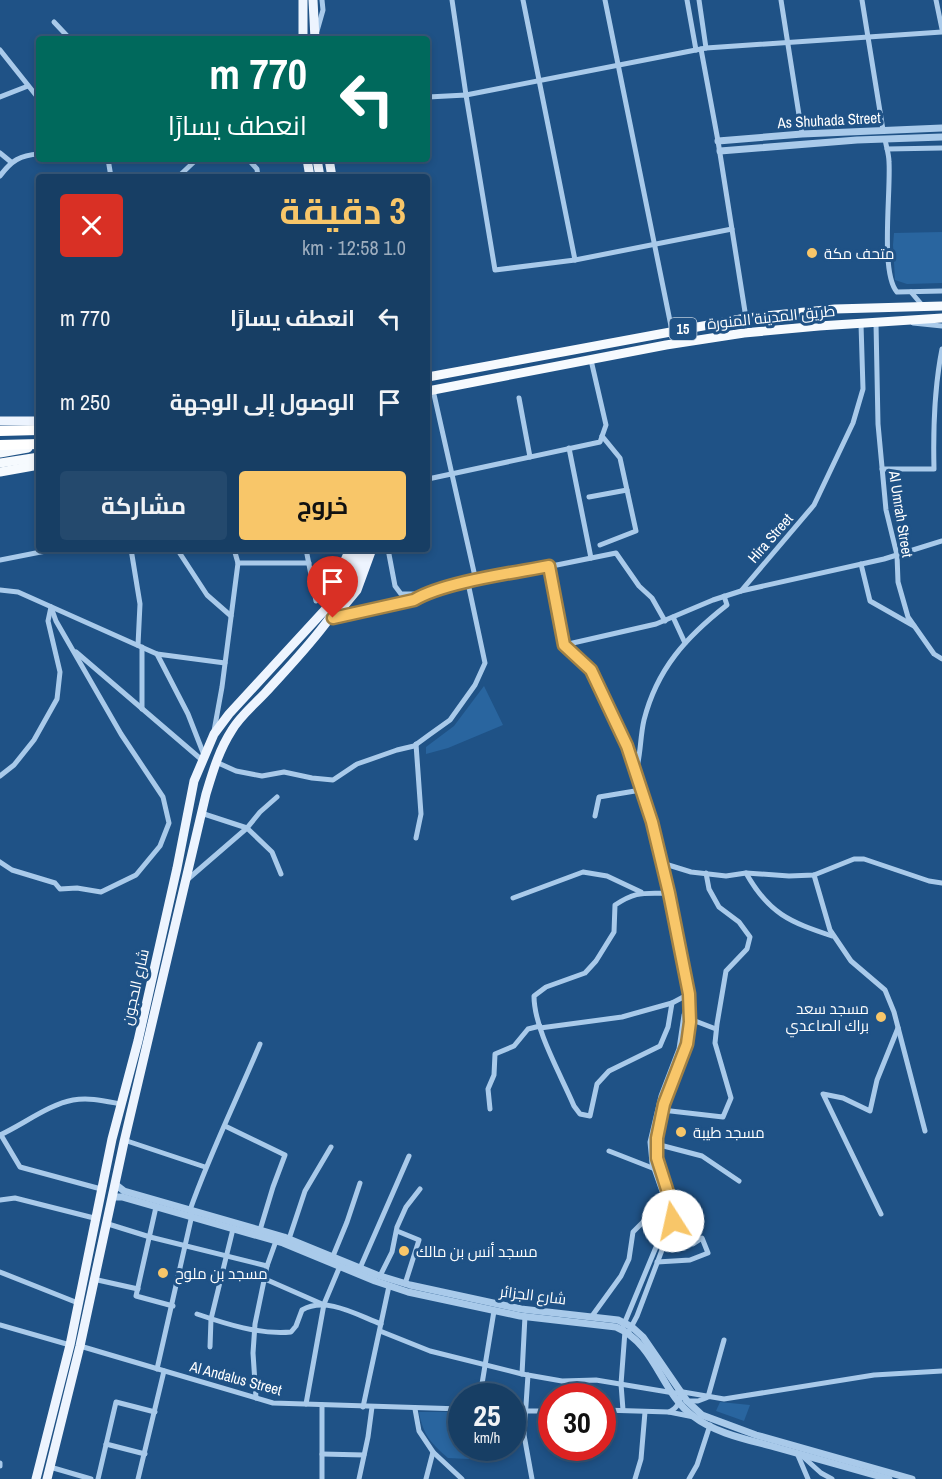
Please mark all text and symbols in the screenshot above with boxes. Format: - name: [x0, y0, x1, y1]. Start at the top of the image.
- text: 770 m: [209, 46, 307, 102]
- icon: left: [328, 60, 406, 138]
- text: انعطف يسارًا: [168, 107, 307, 143]
- street label: As Shuhada Street: [776, 107, 882, 133]
- text: 3 دقيقة: [280, 187, 406, 235]
- button: close: [60, 194, 123, 257]
- text: 1.0 km · 12:58: [302, 234, 406, 261]
- place label: متحف مكة: [824, 243, 895, 264]
- marker: متحف مكة: [805, 246, 819, 260]
- street label: طريق المدينة المنورة: [706, 300, 836, 334]
- icon: left: [373, 302, 406, 335]
- text: 770 m: [60, 303, 110, 333]
- text: انعطف يسارًا: [230, 303, 355, 333]
- road number: 15: [670, 318, 696, 340]
- icon: arrive: [373, 386, 406, 419]
- text: 250 m: [60, 387, 110, 417]
- text: الوصول إلى الوجهة: [170, 387, 355, 417]
- street label: Al Umrah Street: [884, 468, 918, 559]
- button: مشاركة: [60, 471, 227, 540]
- button: خروج: [239, 471, 406, 540]
- street label: Hira Street: [743, 508, 798, 567]
- pin: [307, 556, 358, 618]
- icon: arrive: [316, 565, 349, 598]
- street label: شارع الحجون: [116, 947, 155, 1027]
- place label: مسجد سعد براك الصاعدي: [786, 998, 869, 1038]
- marker: مسجد سعد براك الصاعدي: [874, 1010, 888, 1024]
- place label: مسجد طيبة: [693, 1122, 765, 1143]
- marker: مسجد طيبة: [674, 1125, 688, 1139]
- position arrow: [641, 1189, 705, 1253]
- place label: مسجد أنس بن مالك: [416, 1241, 538, 1262]
- marker: مسجد أنس بن مالك: [397, 1244, 411, 1258]
- place label: مسجد بن ملوح: [175, 1263, 268, 1285]
- marker: مسجد بن ملوح: [156, 1266, 170, 1280]
- street label: شارع الجزائر: [497, 1280, 567, 1310]
- street label: Al Andalus Street: [187, 1355, 285, 1401]
- speed limit sign: 30: [538, 1383, 616, 1461]
- text: 25: [473, 1395, 501, 1435]
- text: km/h: [474, 1427, 500, 1448]

